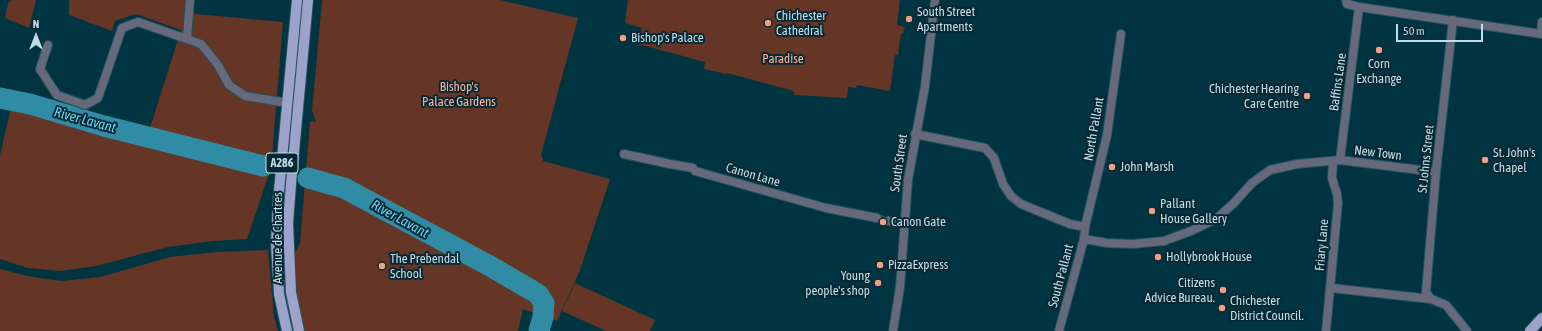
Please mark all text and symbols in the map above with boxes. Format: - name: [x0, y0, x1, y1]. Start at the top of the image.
- place label: South Street Apartments: [917, 4, 975, 35]
- place label: Chichester Cathedral: [776, 8, 826, 39]
- marker: South Street Apartments: [904, 14, 914, 24]
- north arrow: [16, 16, 56, 56]
- scale bar: [1398, 16, 1485, 42]
- text: N: [33, 18, 39, 30]
- marker: Chichester Cathedral: [763, 18, 773, 28]
- text: 50 m: [1403, 24, 1425, 38]
- place label: Bishop's Palace: [631, 30, 704, 46]
- marker: Bishop's Palace: [618, 33, 628, 43]
- marker: Corn Exchange: [1374, 45, 1384, 55]
- park label: Paradise: [762, 51, 804, 67]
- street label: Baffins Lane: [1326, 52, 1350, 112]
- place label: Corn Exchange: [1356, 56, 1402, 87]
- park label: Bishop's Palace Gardens: [422, 79, 496, 110]
- place label: Chichester Hearing Care Centre: [1209, 81, 1299, 112]
- marker: Chichester Hearing Care Centre: [1302, 91, 1312, 101]
- street label: North Pallant: [1081, 96, 1107, 162]
- water label: River Lavant: [52, 104, 118, 136]
- street label: St Johns Street: [1415, 124, 1437, 194]
- street label: South Street: [887, 133, 911, 193]
- street label: New Town: [1353, 142, 1403, 164]
- place label: St. John's Chapel: [1493, 145, 1536, 176]
- road number: A286: [266, 153, 298, 173]
- marker: St. John's Chapel: [1480, 155, 1490, 165]
- place label: John Marsh: [1120, 159, 1174, 175]
- street label: Canon Lane: [724, 160, 782, 190]
- marker: John Marsh: [1107, 162, 1117, 172]
- street label: Avenue de Chartres: [270, 192, 286, 284]
- water label: River Lavant: [368, 196, 432, 242]
- place label: Pallant House Gallery: [1160, 196, 1227, 227]
- marker: Pallant House Gallery: [1147, 206, 1157, 216]
- place label: Canon Gate: [891, 214, 946, 230]
- marker: Canon Gate: [878, 217, 888, 227]
- street label: Friary Lane: [1312, 218, 1332, 272]
- street label: South Pallant: [1045, 243, 1077, 309]
- place label: Hollybrook House: [1166, 249, 1252, 265]
- place label: The Prebendal School: [390, 251, 460, 282]
- marker: Hollybrook House: [1153, 252, 1163, 262]
- place label: PizzaExpress: [888, 257, 948, 273]
- marker: PizzaExpress: [875, 260, 885, 270]
- marker: The Prebendal School: [377, 261, 387, 271]
- place label: Young people's shop: [805, 268, 870, 299]
- place label: Citizens Advice Bureau.: [1145, 275, 1215, 306]
- marker: Young people's shop: [873, 278, 883, 288]
- marker: Citizens Advice Bureau.: [1218, 285, 1228, 295]
- place label: Chichester District Council.: [1230, 293, 1304, 324]
- marker: Chichester District Council.: [1217, 303, 1227, 313]

